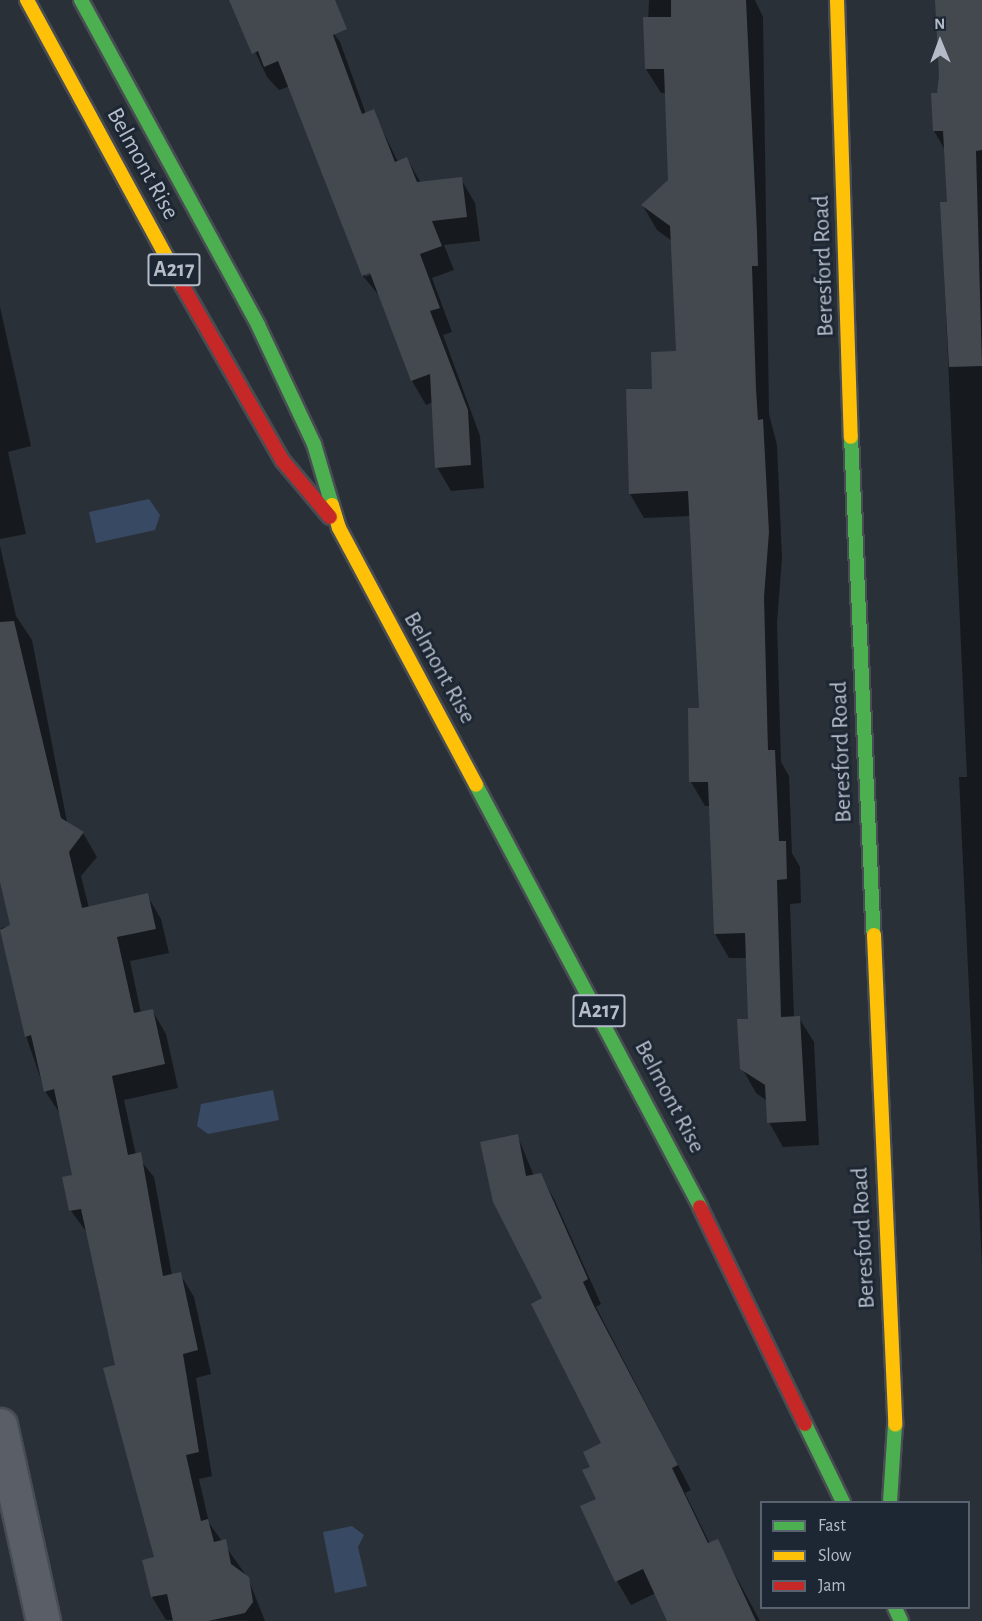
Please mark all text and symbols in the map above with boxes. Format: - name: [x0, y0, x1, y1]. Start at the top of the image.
- north arrow: [910, 12, 970, 72]
- text: N: [934, 16, 945, 32]
- street label: Belmont Rise: [99, 103, 185, 225]
- street label: Beresford Road: [807, 195, 841, 337]
- road number: A217: [147, 251, 201, 289]
- street label: Belmont Rise: [396, 607, 482, 729]
- street label: Beresford Road: [825, 681, 859, 823]
- road number: A217: [572, 992, 626, 1030]
- street label: Belmont Rise: [627, 1036, 711, 1158]
- street label: Beresford Road: [846, 1167, 882, 1309]
- legend: [760, 1501, 970, 1609]
- text: Fast: [818, 1517, 846, 1535]
- text: Slow: [818, 1547, 851, 1565]
- text: Jam: [818, 1577, 846, 1595]

